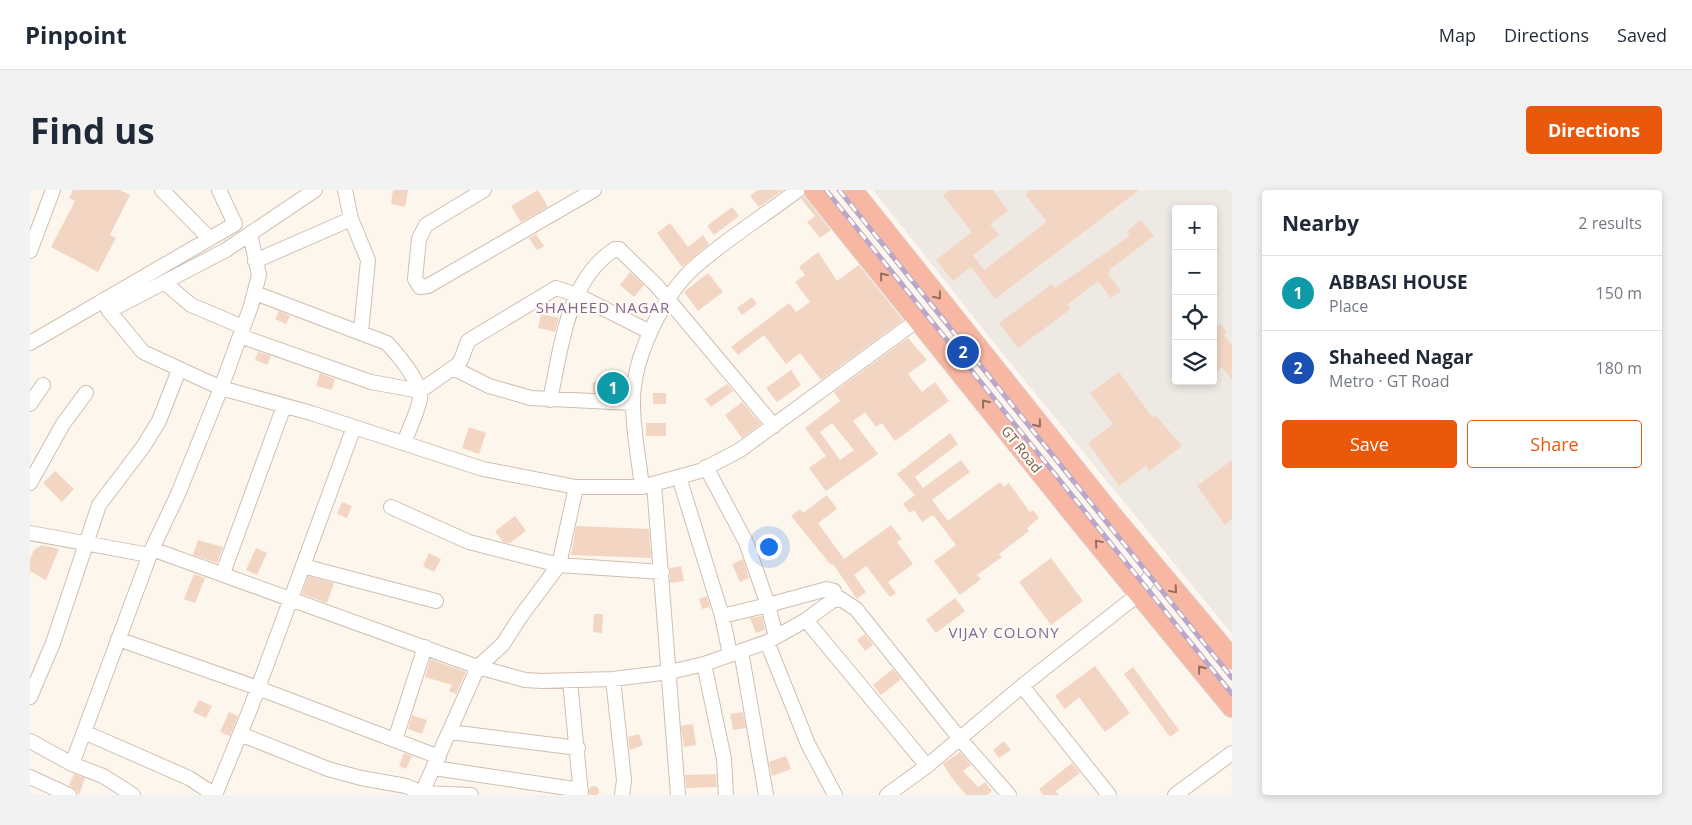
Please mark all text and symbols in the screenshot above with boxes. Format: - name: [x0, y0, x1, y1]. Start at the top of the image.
- text: Pinpoint: [25, 18, 127, 51]
- text: Map: [1439, 23, 1476, 47]
- text: Directions: [1504, 23, 1589, 47]
- text: Saved: [1617, 23, 1667, 47]
- button: Directions: [1526, 106, 1662, 154]
- text: Find us: [30, 107, 155, 154]
- map controls: [1172, 205, 1217, 385]
- button: +: [1172, 205, 1217, 250]
- text: Nearby: [1282, 209, 1359, 237]
- text: 2 results: [1578, 212, 1642, 234]
- button: −: [1172, 250, 1217, 295]
- text: ABBASI HOUSE: [1329, 269, 1468, 295]
- one-way arrow: [880, 273, 889, 282]
- text: 1: [1293, 282, 1303, 304]
- text: 150 m: [1596, 282, 1642, 304]
- one-way arrow: [932, 290, 940, 299]
- button: locate: [1172, 295, 1217, 340]
- text: Place: [1329, 295, 1368, 317]
- district label: SHAHEED NAGAR: [536, 297, 670, 317]
- pin: 2: [947, 333, 979, 371]
- button: layers: [1172, 340, 1217, 385]
- text: Shaheed Nagar: [1329, 344, 1473, 370]
- text: 2: [1293, 357, 1303, 379]
- text: 180 m: [1596, 357, 1642, 379]
- pin: 1: [597, 369, 629, 407]
- text: Metro · GT Road: [1329, 370, 1450, 392]
- one-way arrow: [983, 400, 991, 409]
- one-way arrow: [1033, 418, 1041, 427]
- button: Save: [1282, 420, 1457, 468]
- button: Share: [1467, 420, 1642, 468]
- street label: GT Road: [997, 422, 1047, 476]
- your location: [756, 534, 782, 560]
- one-way arrow: [1095, 540, 1104, 549]
- one-way arrow: [1168, 585, 1177, 594]
- district label: VIJAY COLONY: [948, 622, 1060, 642]
- one-way arrow: [1199, 666, 1207, 675]

